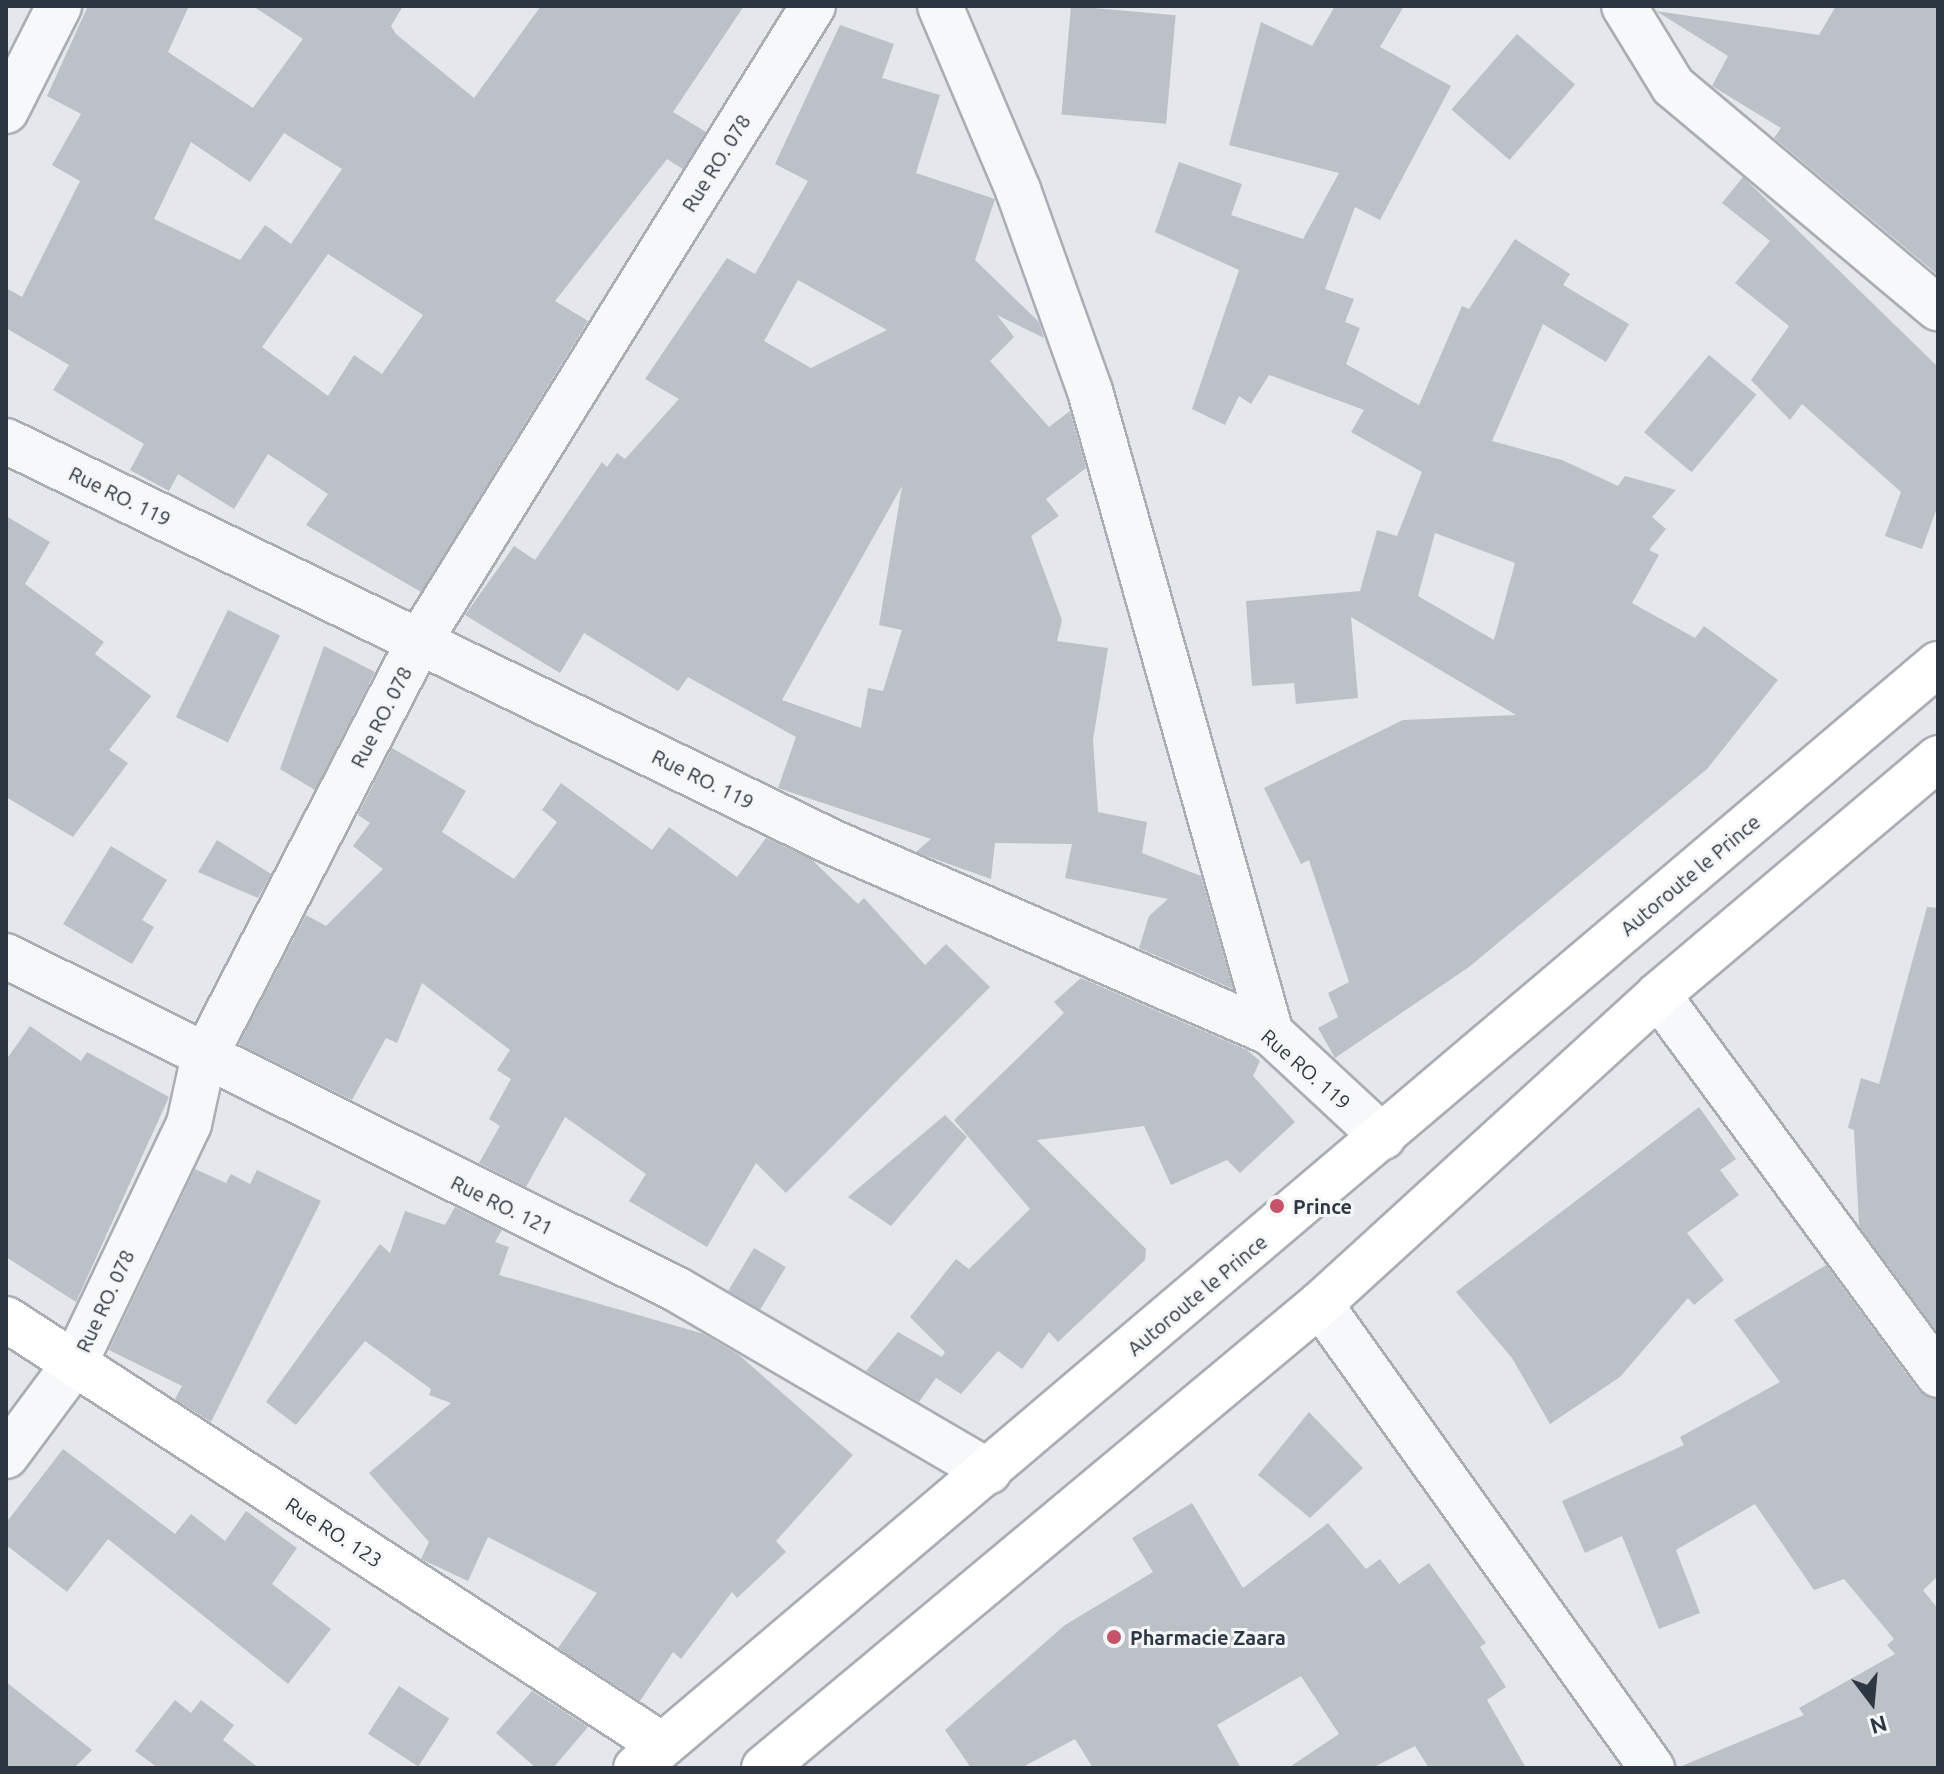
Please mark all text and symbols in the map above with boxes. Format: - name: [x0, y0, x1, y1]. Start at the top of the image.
- street label: Rue RO. 078: [677, 110, 755, 216]
- street label: Rue RO. 119: [65, 461, 175, 531]
- street label: Rue RO. 078: [345, 662, 417, 772]
- street label: Rue RO. 119: [648, 744, 758, 814]
- street label: Autoroute le Prince: [1615, 810, 1765, 940]
- street label: Rue RO. 119: [1256, 1024, 1356, 1114]
- street label: Rue RO. 121: [447, 1170, 557, 1240]
- place label: Prince: [1293, 1194, 1352, 1218]
- marker: Prince: [1268, 1197, 1286, 1215]
- street label: Autoroute le Prince: [1122, 1230, 1272, 1360]
- street label: Rue RO. 078: [71, 1246, 139, 1356]
- street label: Rue RO. 123: [281, 1492, 387, 1572]
- place label: Pharmacie Zaara: [1130, 1625, 1286, 1649]
- marker: Pharmacie Zaara: [1105, 1628, 1123, 1646]
- north arrow: [1832, 1662, 1912, 1742]
- text: N: [1867, 1711, 1890, 1740]

